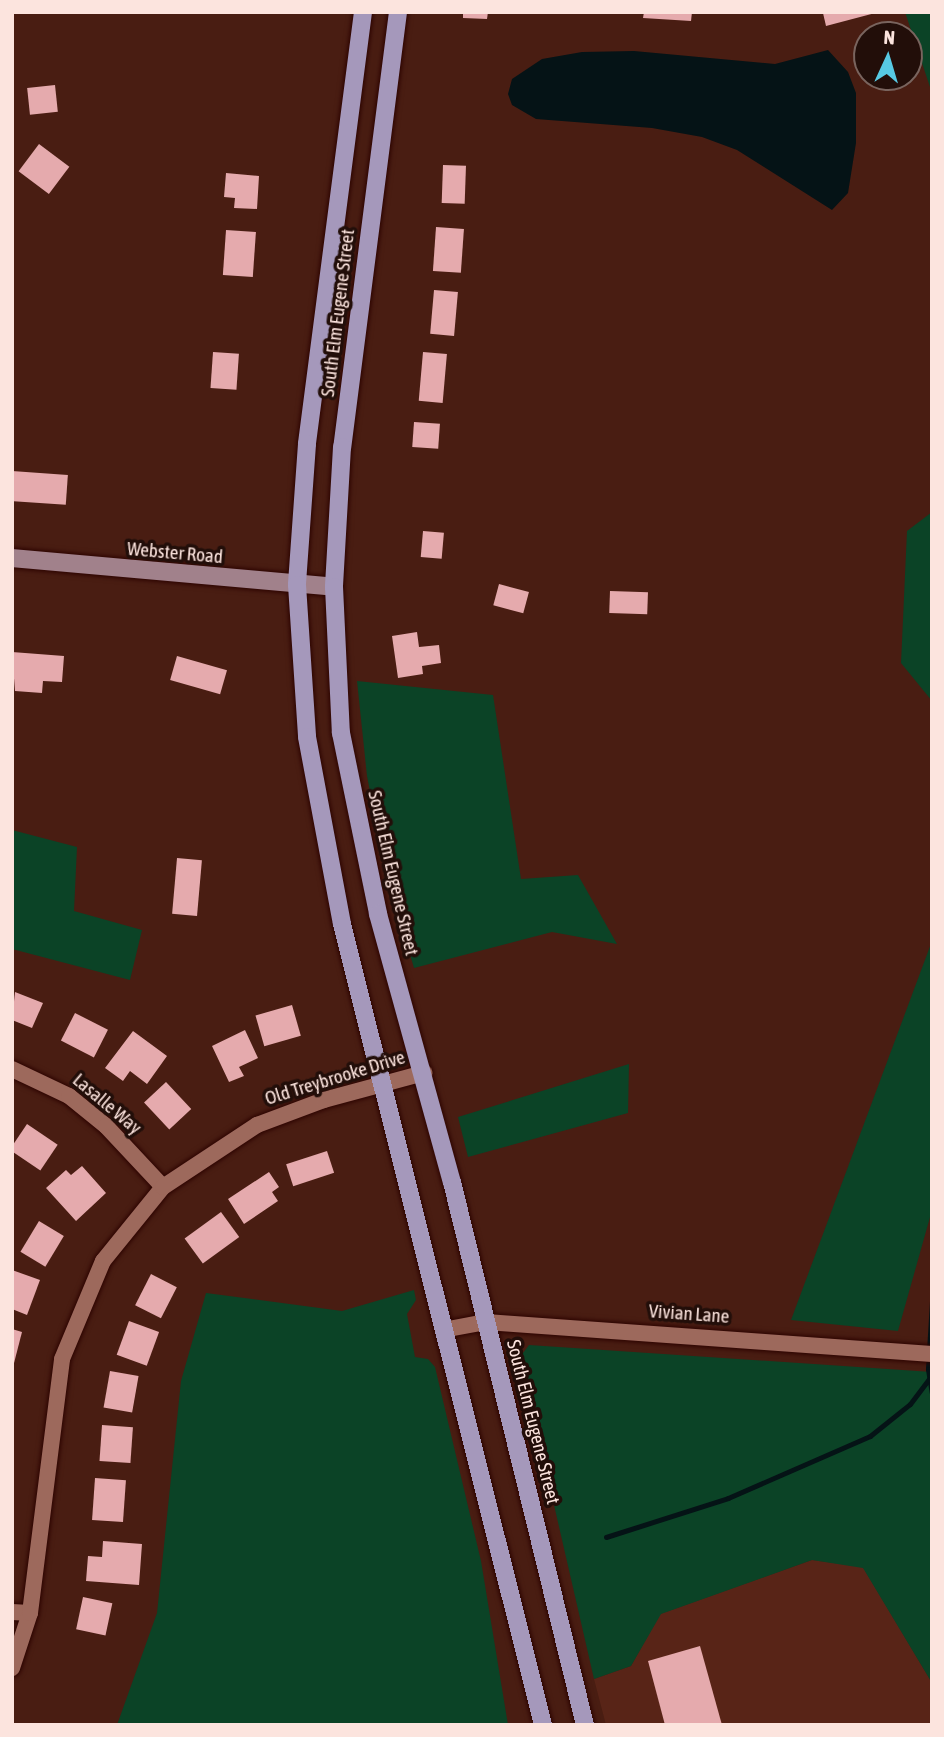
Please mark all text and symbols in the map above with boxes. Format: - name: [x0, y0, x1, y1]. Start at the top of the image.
- north arrow: [853, 21, 923, 91]
- text: N: [883, 26, 896, 48]
- street label: South Elm Eugene Street: [316, 228, 360, 398]
- street label: Webster Road: [126, 537, 224, 569]
- street label: South Elm Eugene Street: [363, 788, 423, 958]
- street label: Old Treybrooke Drive: [262, 1046, 408, 1110]
- street label: Lasalle Way: [68, 1069, 146, 1139]
- street label: Vivian Lane: [648, 1300, 730, 1328]
- street label: South Elm Eugene Street: [502, 1337, 564, 1507]

